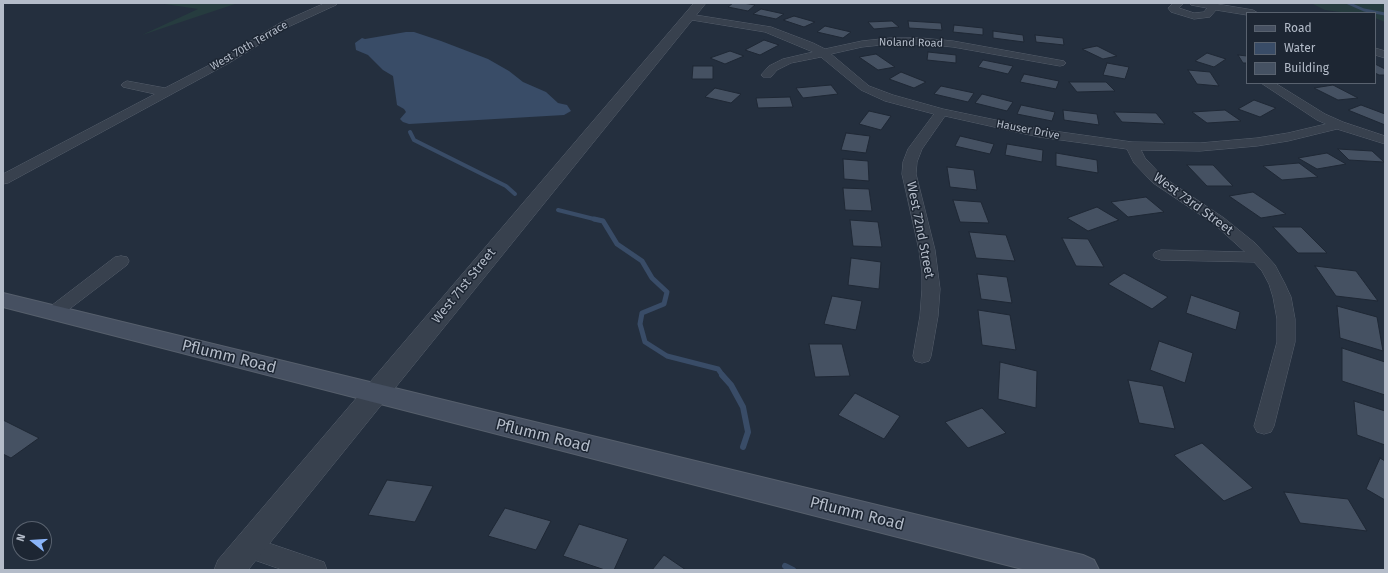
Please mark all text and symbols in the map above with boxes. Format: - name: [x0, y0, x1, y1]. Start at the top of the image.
- legend: [1246, 12, 1376, 84]
- street label: West 70th Terrace: [208, 18, 290, 74]
- text: Road: [1284, 21, 1312, 35]
- street label: Noland Road: [879, 36, 943, 50]
- text: Water: [1284, 41, 1315, 55]
- text: Building: [1284, 61, 1329, 75]
- street label: Hauser Drive: [995, 117, 1061, 143]
- street label: West 73rd Street: [1150, 170, 1236, 238]
- street label: West 72nd Street: [903, 180, 937, 280]
- street label: West 71st Street: [429, 245, 499, 327]
- street label: Pflumm Road: [180, 336, 278, 378]
- street label: Pflumm Road: [494, 415, 592, 457]
- street label: Pflumm Road: [808, 493, 906, 535]
- north arrow: [12, 521, 52, 561]
- text: N: [14, 532, 28, 543]

